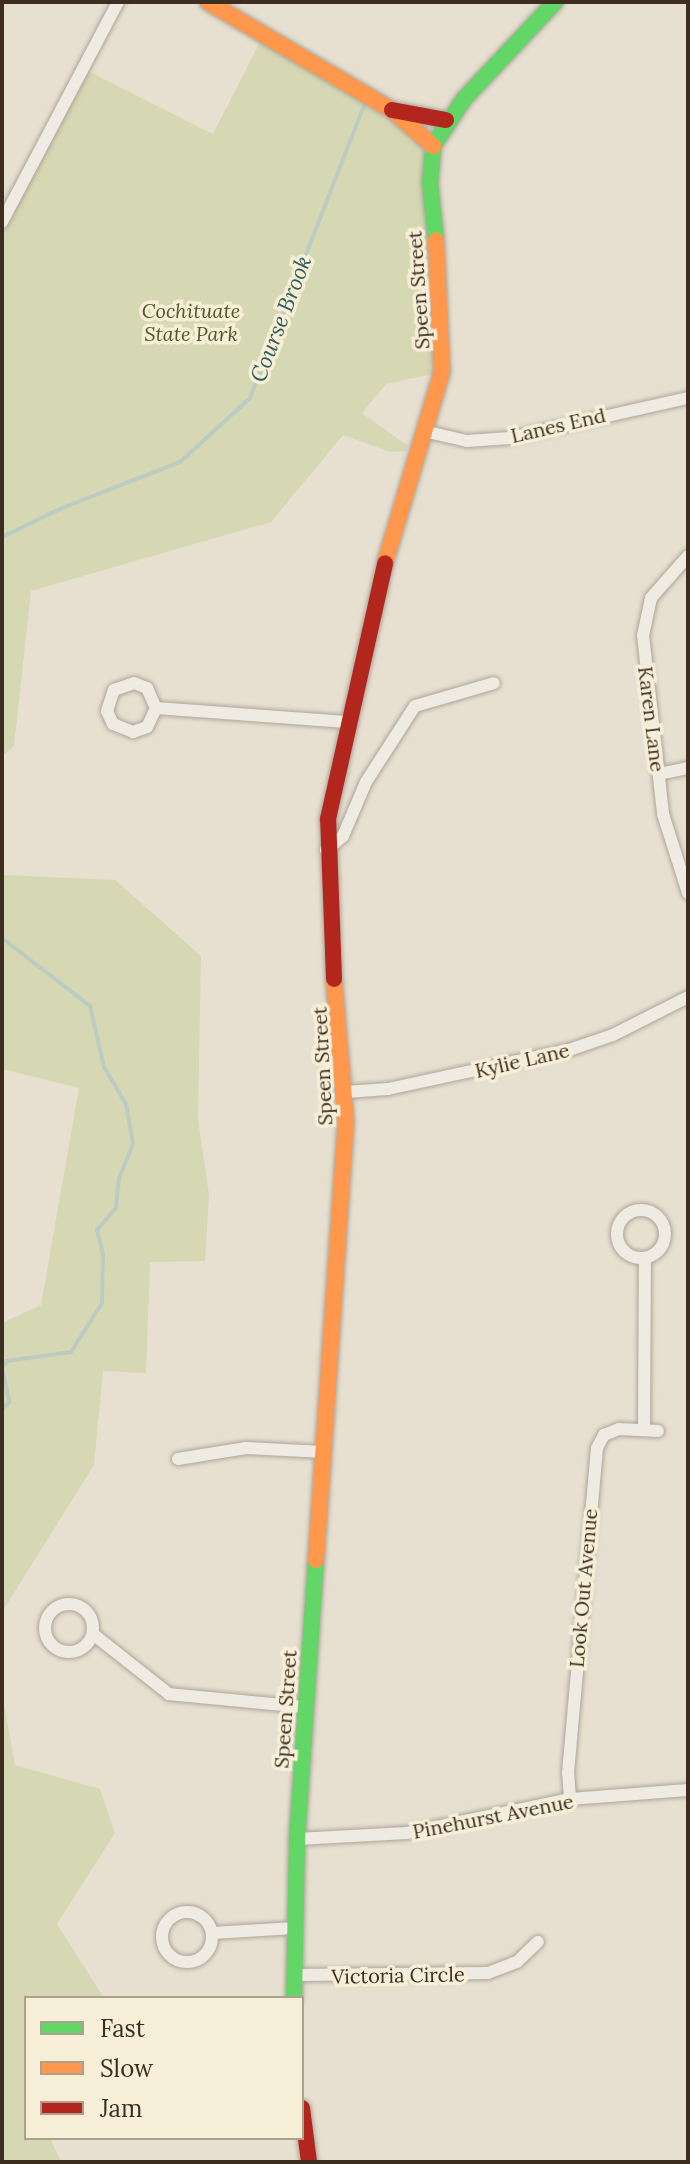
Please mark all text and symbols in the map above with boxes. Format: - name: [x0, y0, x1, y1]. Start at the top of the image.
- street label: Speen Street: [402, 230, 434, 350]
- water label: Course Brook: [245, 252, 317, 386]
- park label: Cochituate State Park: [142, 298, 240, 345]
- street label: Lanes End: [508, 402, 608, 448]
- street label: Karen Lane: [634, 665, 670, 773]
- street label: Speen Street: [307, 1006, 337, 1126]
- street label: Kylie Lane: [473, 1038, 571, 1082]
- street label: Look Out Avenue: [564, 1507, 602, 1669]
- street label: Speen Street: [269, 1649, 301, 1769]
- street label: Pinehurst Avenue: [410, 1789, 576, 1843]
- street label: Victoria Circle: [331, 1962, 465, 1988]
- legend: [24, 1996, 304, 2140]
- text: Fast: [100, 2013, 145, 2044]
- text: Slow: [100, 2053, 153, 2084]
- text: Jam: [100, 2093, 142, 2124]

